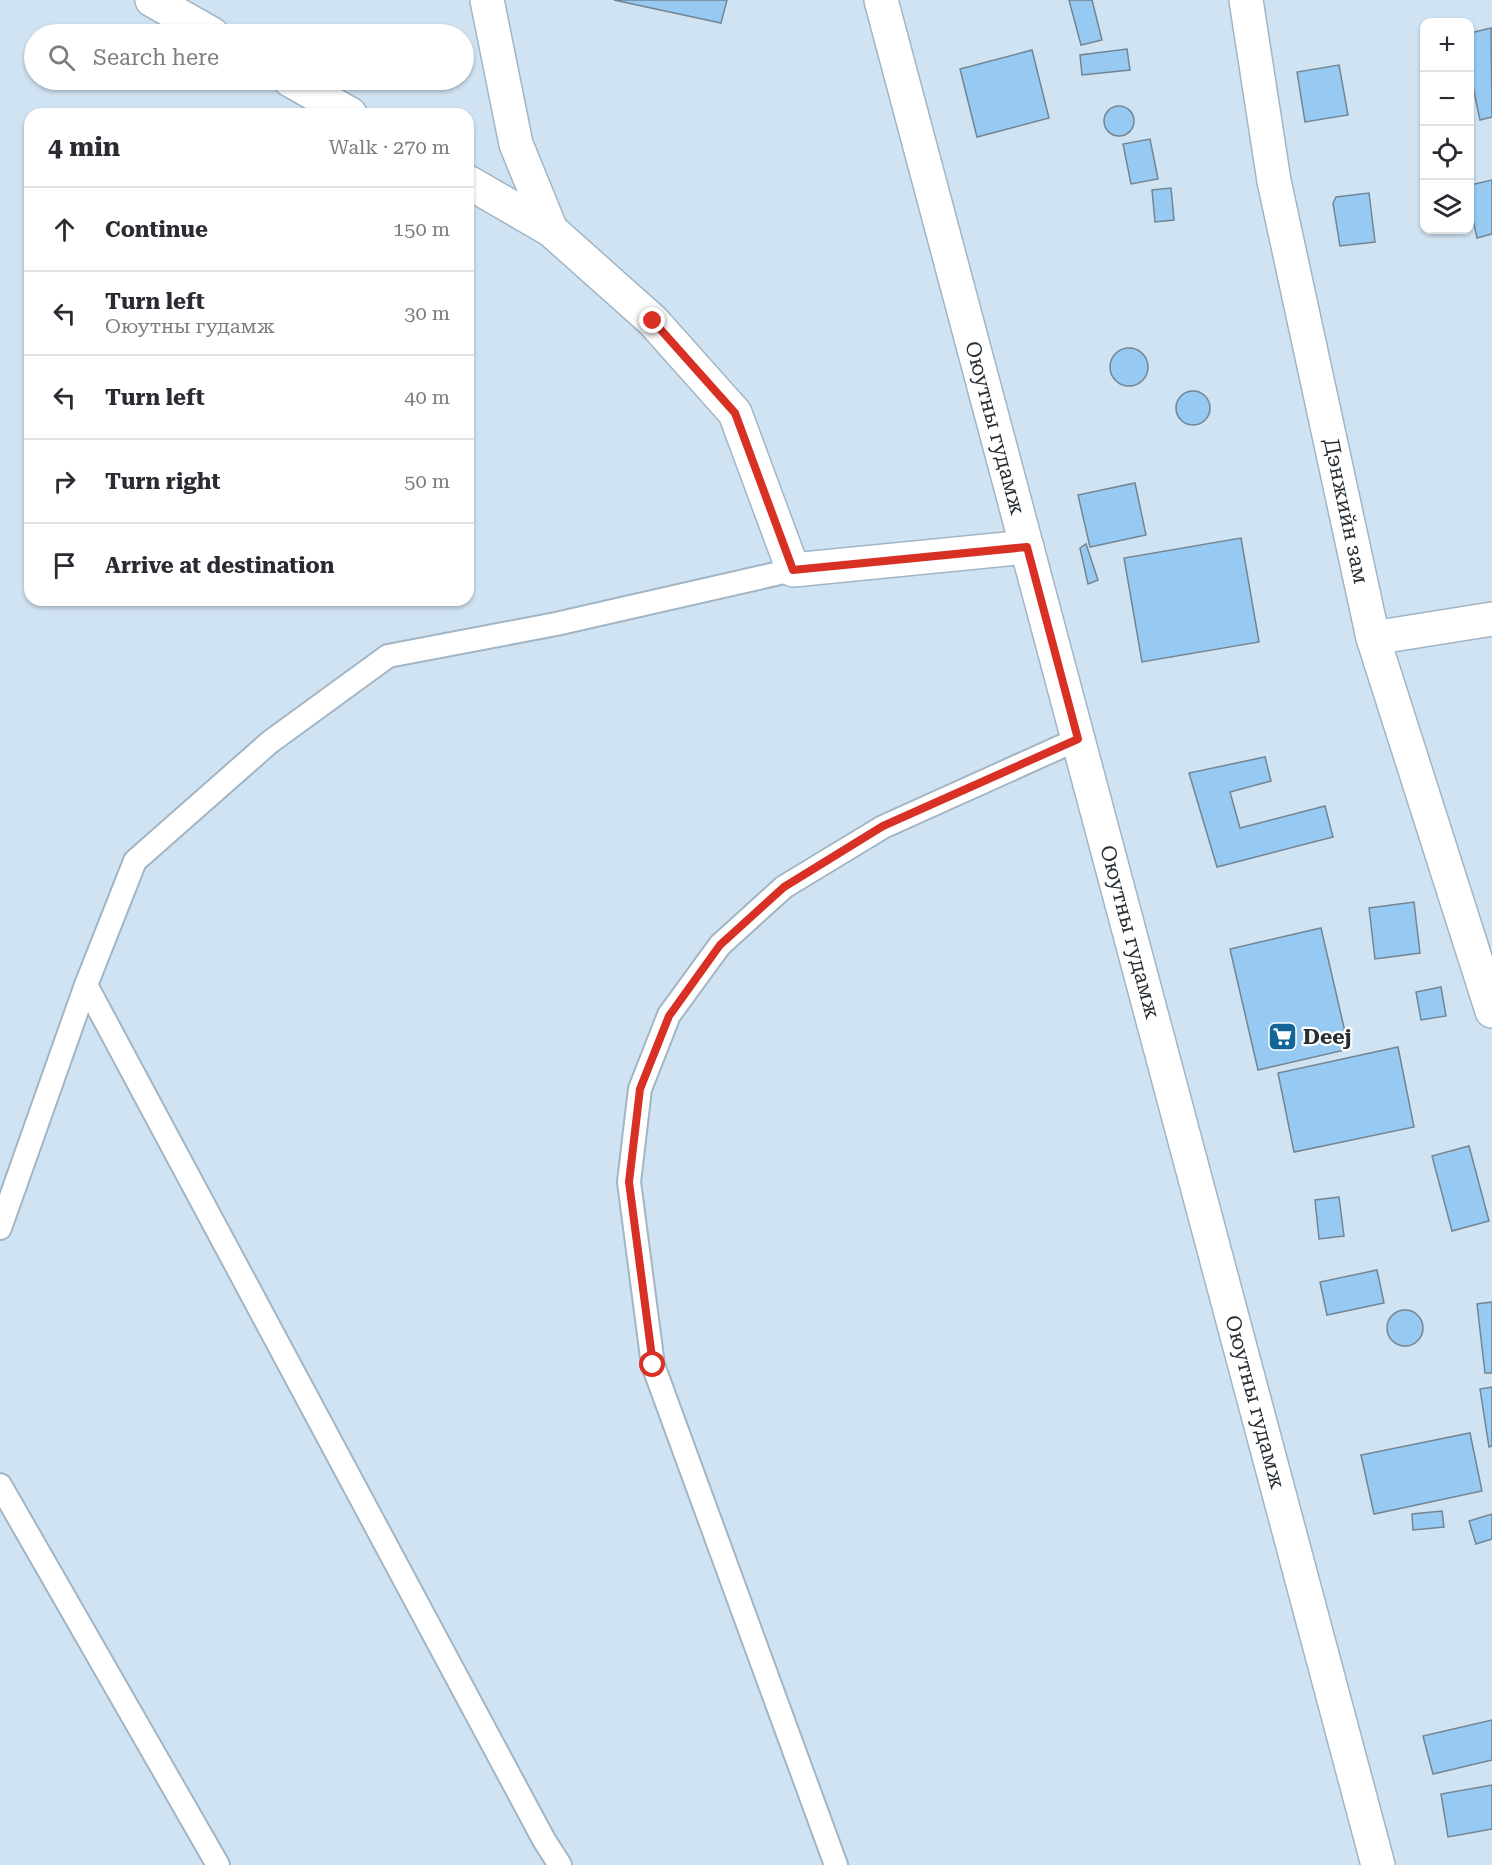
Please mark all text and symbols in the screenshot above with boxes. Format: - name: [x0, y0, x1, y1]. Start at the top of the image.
- map controls: [1420, 18, 1474, 234]
- button: +: [1420, 18, 1474, 72]
- search box: [24, 24, 474, 90]
- icon: search: [45, 41, 78, 74]
- text: Search here: [93, 45, 219, 70]
- button: −: [1420, 72, 1474, 126]
- button: locate: [1420, 126, 1474, 180]
- text: 4 min: [48, 132, 120, 162]
- text: Walk · 270 m: [329, 135, 450, 159]
- button: layers: [1420, 180, 1474, 234]
- icon: ahead: [48, 213, 81, 246]
- text: Continue: [105, 217, 208, 242]
- text: 150 m: [393, 217, 450, 241]
- text: Turn left: [105, 289, 205, 314]
- icon: left: [48, 297, 81, 330]
- text: 30 m: [404, 301, 450, 325]
- route end: [639, 307, 665, 333]
- text: Оюутны гудамж: [105, 314, 275, 338]
- street label: Оюутны гудамж: [960, 339, 1030, 517]
- icon: left: [48, 381, 81, 414]
- text: Turn left: [105, 385, 205, 410]
- text: 40 m: [404, 385, 450, 409]
- street label: Дэнжийн зам: [1319, 436, 1373, 586]
- icon: right: [48, 465, 81, 498]
- text: Turn right: [105, 469, 220, 494]
- text: 50 m: [404, 469, 450, 493]
- icon: arrive: [48, 549, 81, 582]
- text: Arrive at destination: [105, 553, 334, 578]
- street label: Оюутны гудамж: [1095, 843, 1165, 1021]
- supermarket icon: Deej: [1266, 1021, 1298, 1053]
- place label: Deej: [1303, 1025, 1351, 1049]
- street label: Оюутны гудамж: [1220, 1313, 1290, 1491]
- route start: [639, 1351, 665, 1377]

